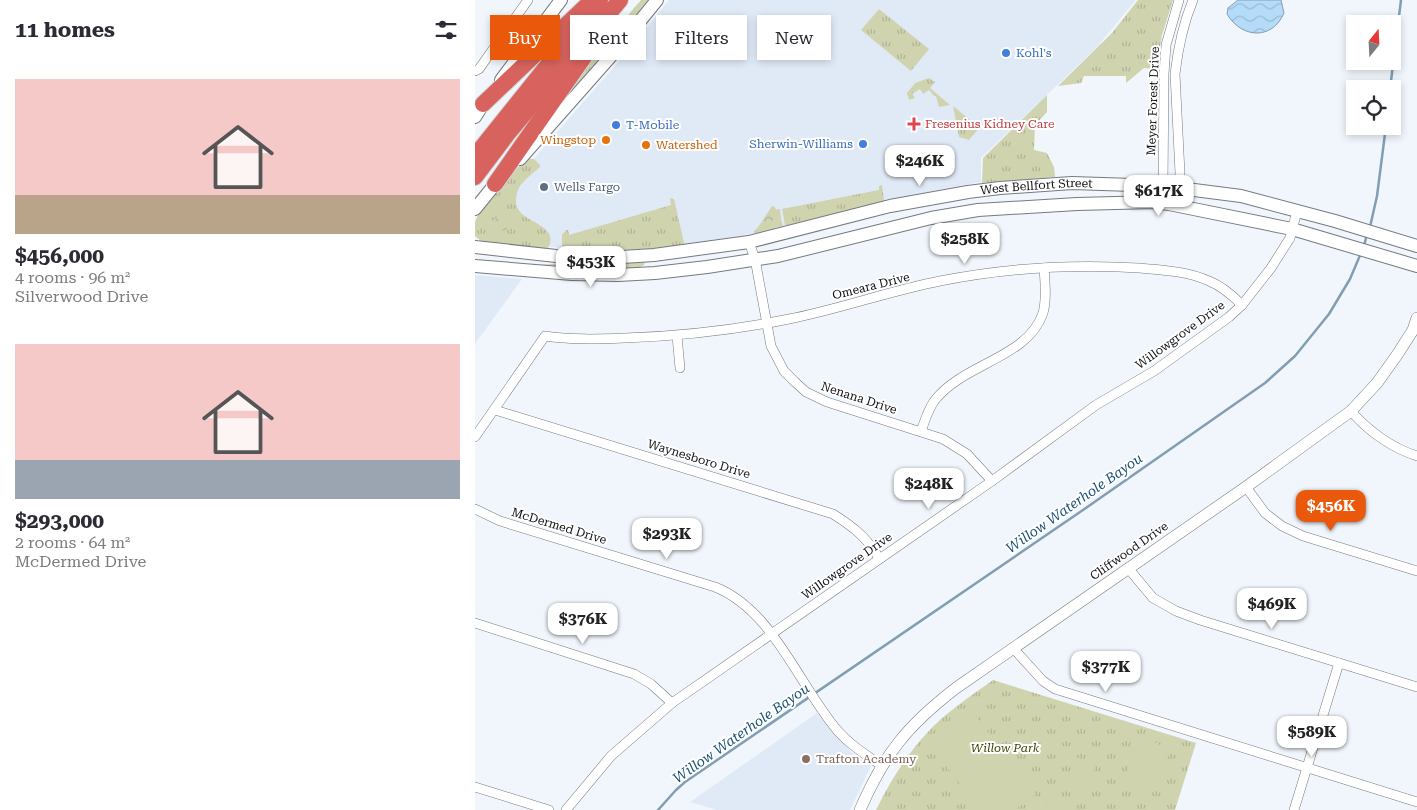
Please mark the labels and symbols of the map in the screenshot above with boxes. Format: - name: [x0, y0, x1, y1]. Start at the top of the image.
- north arrow: [1346, 15, 1401, 70]
- place label: Kohl's: [1016, 46, 1052, 60]
- street label: Meyer Forest Drive: [1144, 46, 1162, 156]
- marker: Kohl's: [1000, 47, 1012, 59]
- marker: Fresenius Kidney Care: [907, 117, 921, 131]
- place label: Fresenius Kidney Care: [925, 117, 1055, 131]
- place label: T-Mobile: [626, 118, 680, 132]
- marker: T-Mobile: [610, 119, 622, 131]
- place label: Wingstop: [540, 133, 596, 147]
- marker: Wingstop: [600, 134, 612, 146]
- place label: Sherwin-Williams: [749, 137, 853, 151]
- place label: Watershed: [656, 138, 718, 152]
- marker: Sherwin-Williams: [857, 138, 869, 150]
- marker: Watershed: [640, 139, 652, 151]
- pin: $246K: [885, 144, 955, 187]
- pin: $617K: [1124, 174, 1194, 217]
- street label: West Bellfort Street: [979, 176, 1093, 197]
- place label: Wells Fargo: [554, 180, 620, 194]
- marker: Wells Fargo: [538, 181, 550, 193]
- pin: $258K: [930, 222, 1000, 265]
- pin: $453K: [556, 246, 626, 288]
- street label: Omeara Drive: [831, 270, 912, 302]
- street label: Willowgrove Drive: [1133, 298, 1228, 372]
- street label: Nenana Drive: [819, 379, 899, 417]
- street label: Waynesboro Drive: [646, 437, 752, 481]
- water label: Willow Waterhole Bayou: [1003, 450, 1145, 556]
- pin: $248K: [894, 468, 964, 510]
- pin: $456K: [1296, 490, 1366, 532]
- street label: McDermed Drive: [510, 505, 609, 547]
- pin: $293K: [632, 518, 702, 560]
- street label: Cliffwood Drive: [1087, 519, 1171, 583]
- street label: Willowgrove Drive: [799, 529, 895, 602]
- pin: $469K: [1237, 588, 1307, 630]
- pin: $376K: [548, 602, 618, 645]
- pin: $377K: [1071, 650, 1141, 693]
- water label: Willow Waterhole Bayou: [670, 680, 812, 786]
- pin: $589K: [1277, 716, 1347, 758]
- park label: Willow Park: [971, 741, 1040, 755]
- place label: Trafton Academy: [816, 752, 917, 766]
- marker: Trafton Academy: [800, 753, 812, 765]

